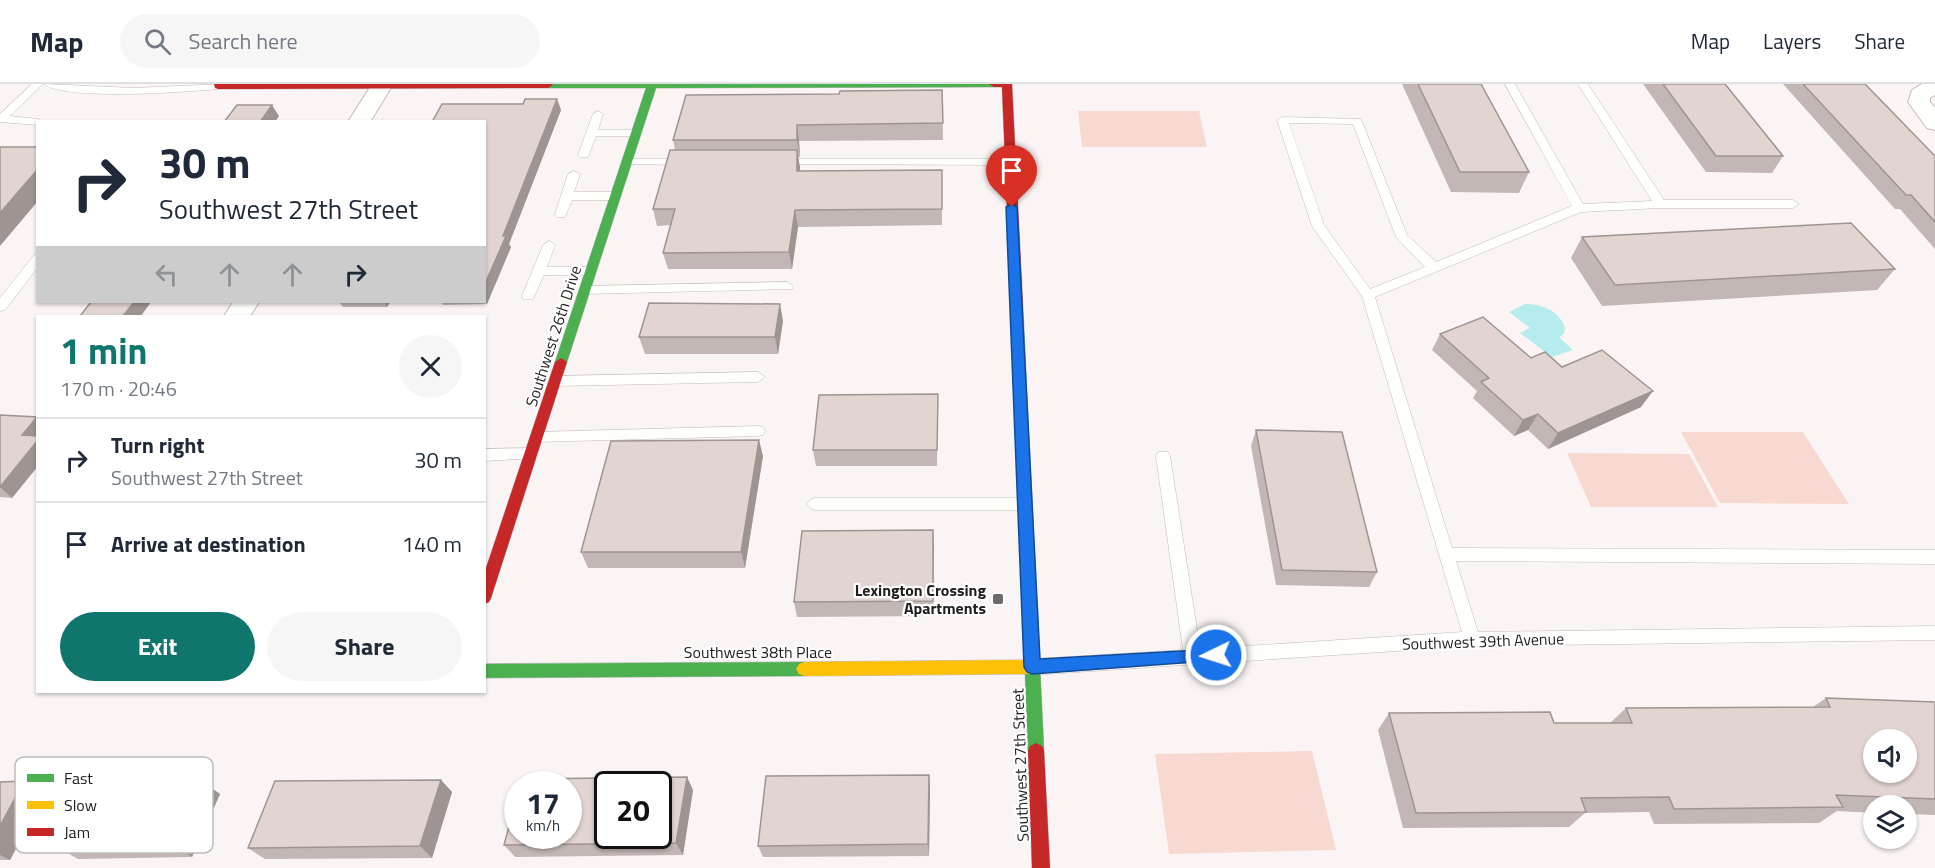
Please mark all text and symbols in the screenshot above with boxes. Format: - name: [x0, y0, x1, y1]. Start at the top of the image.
- search box: [120, 14, 540, 68]
- text: Map: [30, 20, 84, 63]
- text: Search here: [189, 24, 298, 58]
- icon: search: [141, 25, 174, 58]
- text: Map: [1691, 25, 1730, 57]
- text: Layers: [1763, 25, 1821, 57]
- text: Share: [1854, 25, 1905, 57]
- text: 30 m: [159, 130, 251, 194]
- icon: right: [60, 144, 138, 222]
- pin: [986, 145, 1037, 207]
- icon: arrive: [995, 154, 1028, 187]
- text: Southwest 27th Street: [159, 188, 418, 229]
- icon: left: [150, 258, 183, 291]
- icon: ahead: [213, 258, 246, 291]
- icon: ahead: [276, 258, 309, 291]
- icon: right: [339, 258, 372, 291]
- street label: Southwest 26th Drive: [519, 262, 587, 410]
- text: 1 min: [60, 323, 147, 378]
- button: close: [399, 335, 462, 398]
- text: 170 m · 20:46: [60, 373, 177, 404]
- text: Turn right: [111, 428, 205, 462]
- text: 30 m: [414, 443, 462, 477]
- icon: right: [60, 444, 93, 477]
- text: Southwest 27th Street: [111, 462, 303, 493]
- text: Arrive at destination: [111, 527, 306, 561]
- text: 140 m: [402, 527, 462, 561]
- icon: arrive: [60, 528, 93, 561]
- place label: Lexington Crossing Apartments: [855, 578, 986, 620]
- marker: Lexington Crossing Apartments: [991, 592, 1005, 606]
- button: Exit: [60, 612, 255, 681]
- button: Share: [267, 612, 462, 681]
- position arrow: [1184, 623, 1248, 687]
- street label: Southwest 39th Avenue: [1402, 626, 1564, 656]
- street label: Southwest 38th Place: [684, 640, 832, 664]
- street label: Southwest 27th Street: [1005, 688, 1035, 842]
- map controls: [1863, 729, 1917, 849]
- button: sound: [1863, 729, 1917, 783]
- legend: [15, 757, 213, 853]
- text: Fast: [64, 766, 93, 790]
- speed limit sign: 20: [594, 771, 672, 849]
- text: 17: [526, 780, 560, 826]
- text: Slow: [64, 793, 97, 817]
- button: layers: [1863, 795, 1917, 849]
- text: km/h: [526, 814, 560, 837]
- text: Jam: [64, 820, 90, 844]

